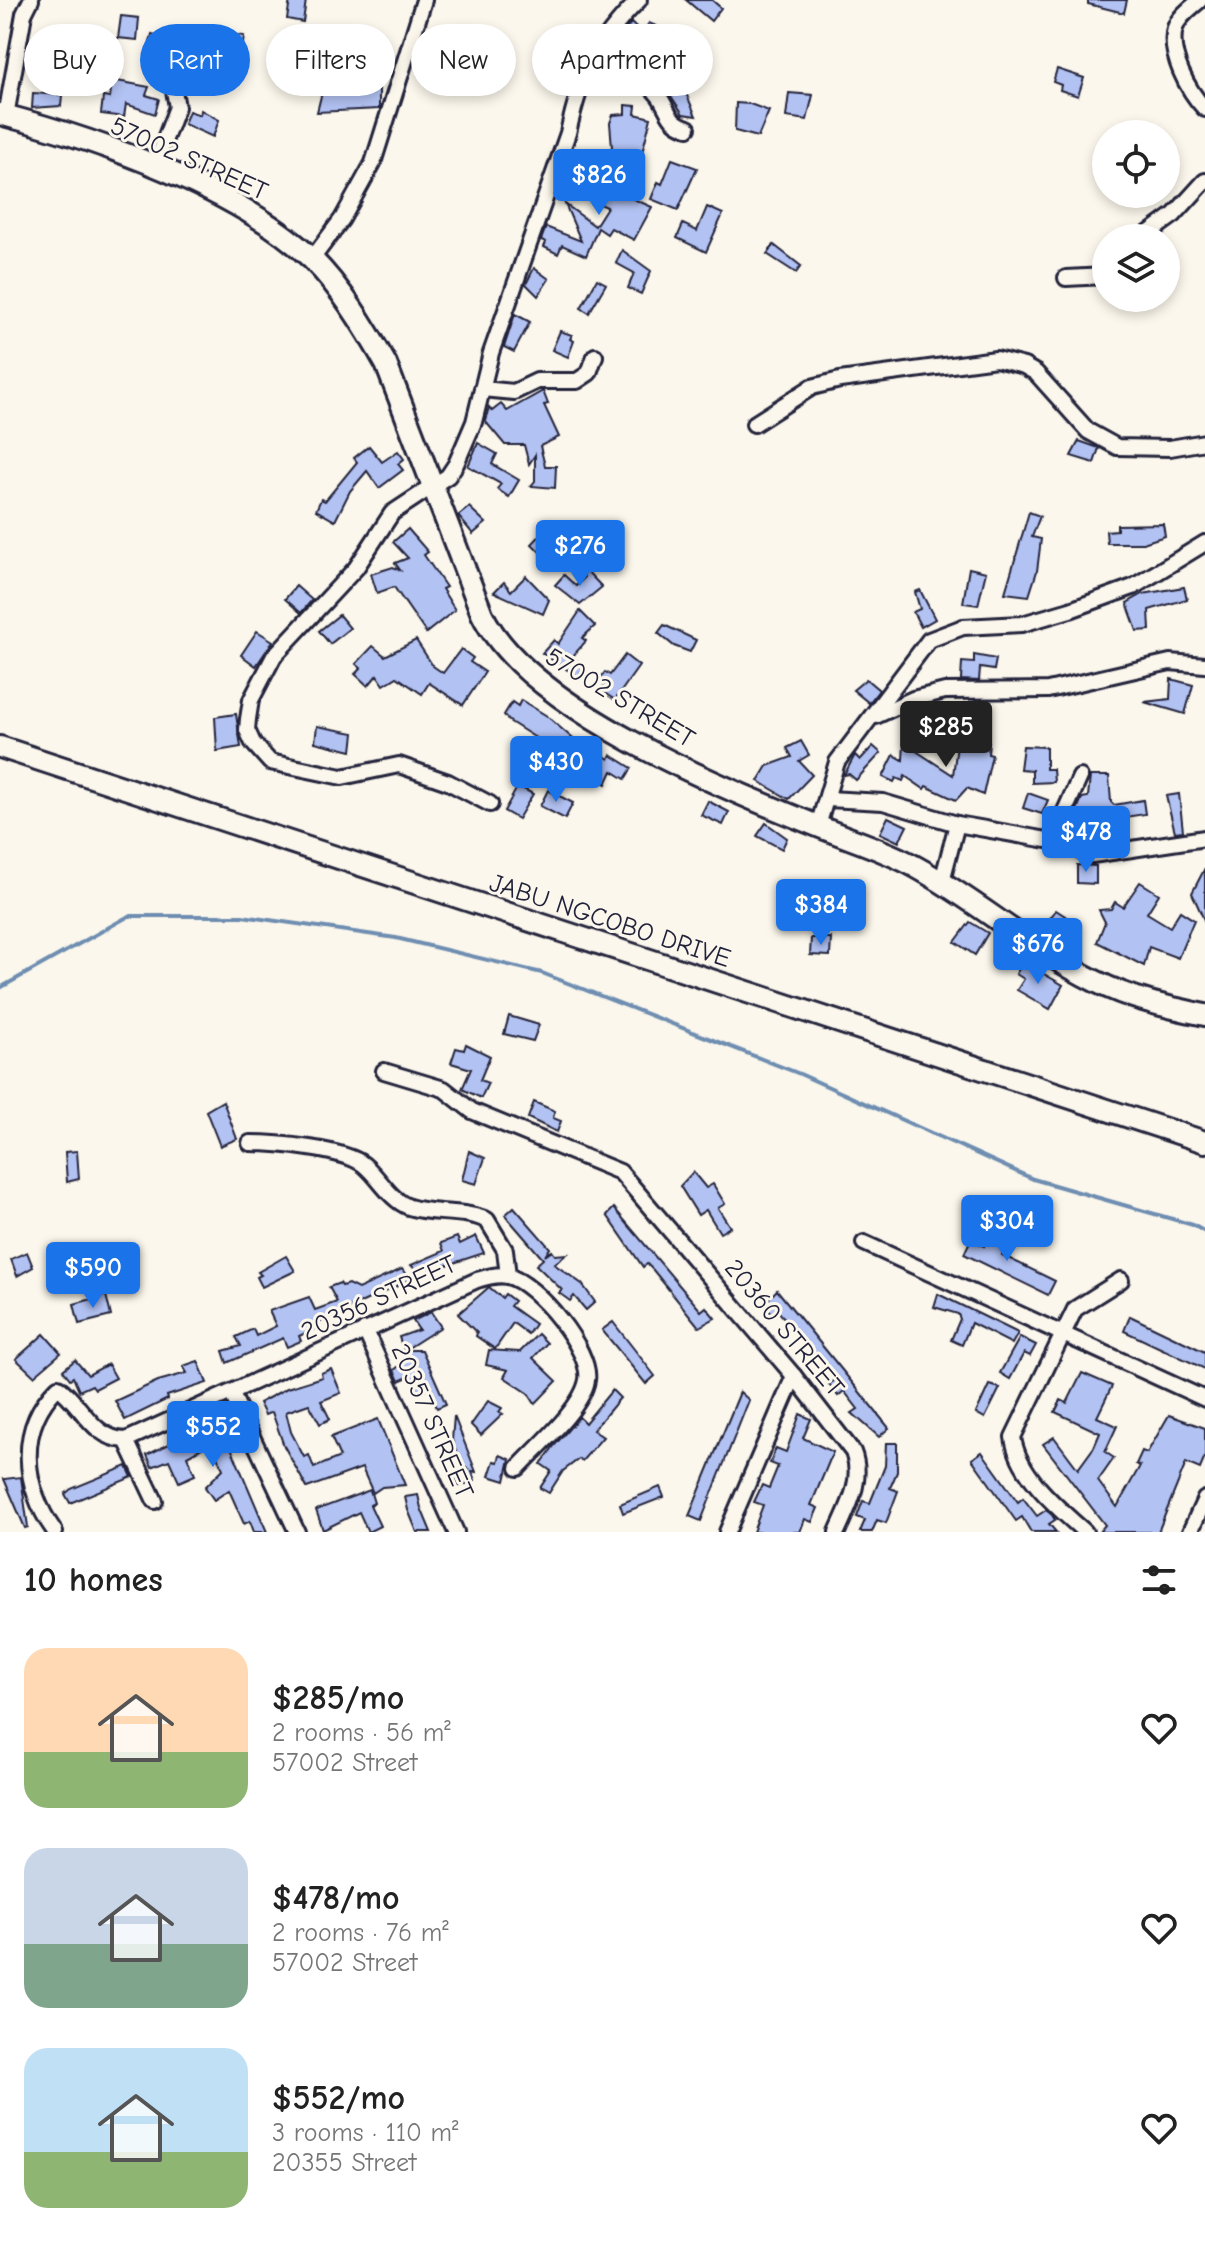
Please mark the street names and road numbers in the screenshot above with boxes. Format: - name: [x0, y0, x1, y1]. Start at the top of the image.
- street label: 57002 STREET: [106, 111, 273, 207]
- street label: 57002 STREET: [540, 642, 700, 755]
- street label: JABU NGCOBO DRIVE: [486, 868, 734, 974]
- street label: 20356 STREET: [297, 1249, 462, 1347]
- street label: 20360 STREET: [718, 1253, 850, 1403]
- street label: 20357 STREET: [385, 1339, 480, 1503]

